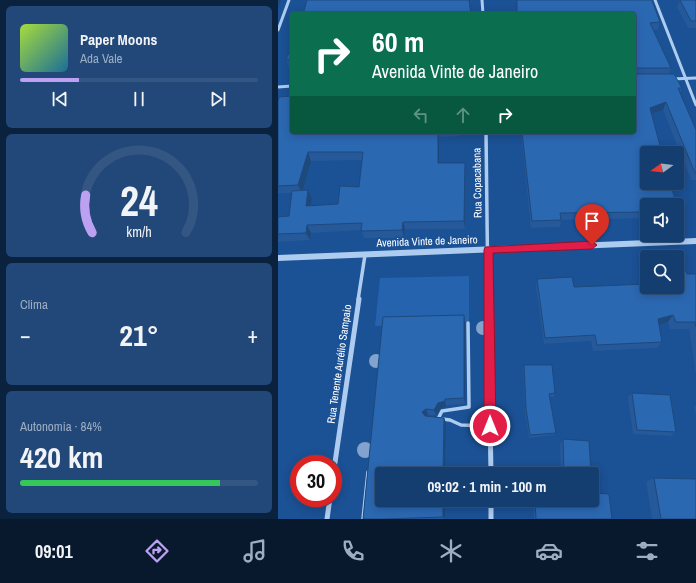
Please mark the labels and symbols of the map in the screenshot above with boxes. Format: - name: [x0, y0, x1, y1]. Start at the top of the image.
- north arrow: [640, 146, 684, 190]
- street label: Rua Copacabana: [469, 148, 485, 218]
- pin: [575, 204, 609, 245]
- street label: Avenida Vinte de Janeiro: [375, 232, 478, 250]
- street label: Rua Tenente Aurélio Sampaio: [324, 304, 354, 424]
- position arrow: [469, 405, 511, 447]
- speed limit sign: 30: [290, 455, 342, 507]

